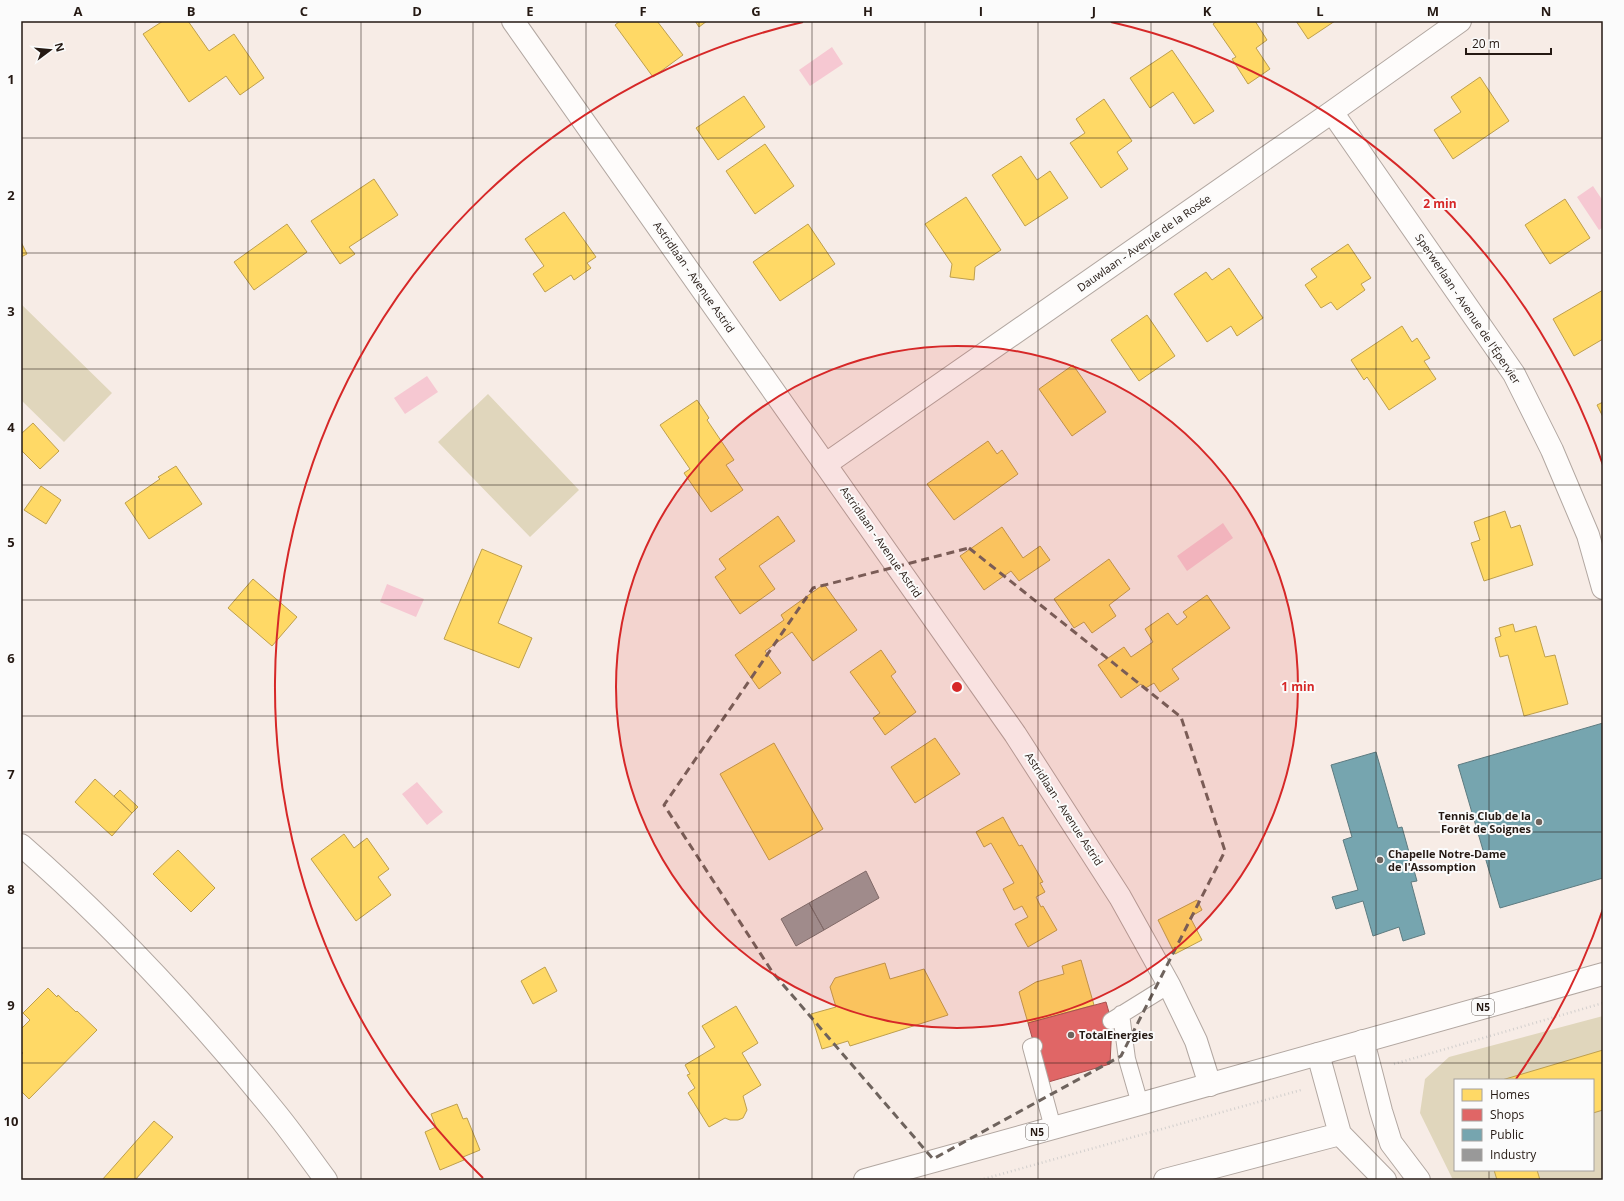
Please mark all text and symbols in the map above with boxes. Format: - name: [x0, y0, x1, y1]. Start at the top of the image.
- text: A: [74, 2, 83, 20]
- text: B: [187, 2, 196, 20]
- text: C: [300, 2, 308, 20]
- text: D: [412, 2, 422, 20]
- text: E: [526, 2, 534, 20]
- text: F: [639, 2, 647, 20]
- text: G: [751, 2, 761, 20]
- text: H: [863, 2, 873, 20]
- text: I: [979, 2, 983, 20]
- text: J: [1091, 2, 1096, 20]
- text: K: [1203, 2, 1212, 20]
- text: L: [1316, 2, 1324, 20]
- text: M: [1427, 2, 1439, 20]
- text: N: [1541, 2, 1551, 20]
- north arrow: [30, 30, 70, 70]
- scale bar: [1466, 30, 1551, 56]
- text: 20 m: [1472, 35, 1500, 52]
- text: N: [52, 41, 69, 53]
- text: 1: [7, 70, 15, 88]
- text: 2: [7, 186, 15, 204]
- street label: Dauwlaan - Avenue de la Rosée: [1074, 191, 1214, 295]
- text: 2 min: [1423, 195, 1457, 212]
- street label: Astridlaan - Avenue Astrid: [650, 218, 739, 335]
- street label: Sperwerlaan - Avenue de l'Épervier: [1412, 231, 1525, 387]
- text: 3: [7, 302, 15, 320]
- text: 4: [7, 418, 15, 436]
- street label: Astridlaan - Avenue Astrid: [837, 483, 926, 600]
- text: 5: [7, 533, 15, 551]
- text: 6: [7, 649, 15, 667]
- text: 1 min: [1281, 678, 1315, 695]
- centre of rings: [950, 680, 964, 694]
- street label: Astridlaan - Avenue Astrid: [1022, 749, 1107, 868]
- text: 7: [7, 765, 15, 783]
- place label: Tennis Club de la Forêt de Soignes: [1438, 808, 1532, 836]
- marker: Tennis Club de la Forêt de Soignes: [1534, 817, 1544, 827]
- place label: Chapelle Notre-Dame de l'Assomption: [1388, 846, 1507, 874]
- marker: Chapelle Notre-Dame de l'Assomption: [1375, 855, 1385, 865]
- text: 8: [7, 880, 15, 898]
- text: 9: [7, 996, 15, 1014]
- road number: N5: [1472, 999, 1494, 1015]
- place label: TotalEnergies: [1079, 1027, 1154, 1042]
- marker: TotalEnergies: [1066, 1030, 1076, 1040]
- legend: [1454, 1079, 1594, 1171]
- text: Homes: [1490, 1086, 1530, 1103]
- text: Shops: [1490, 1106, 1525, 1123]
- text: 10: [4, 1112, 18, 1130]
- road number: N5: [1026, 1124, 1048, 1140]
- text: Public: [1490, 1126, 1524, 1143]
- text: Industry: [1490, 1146, 1537, 1163]

